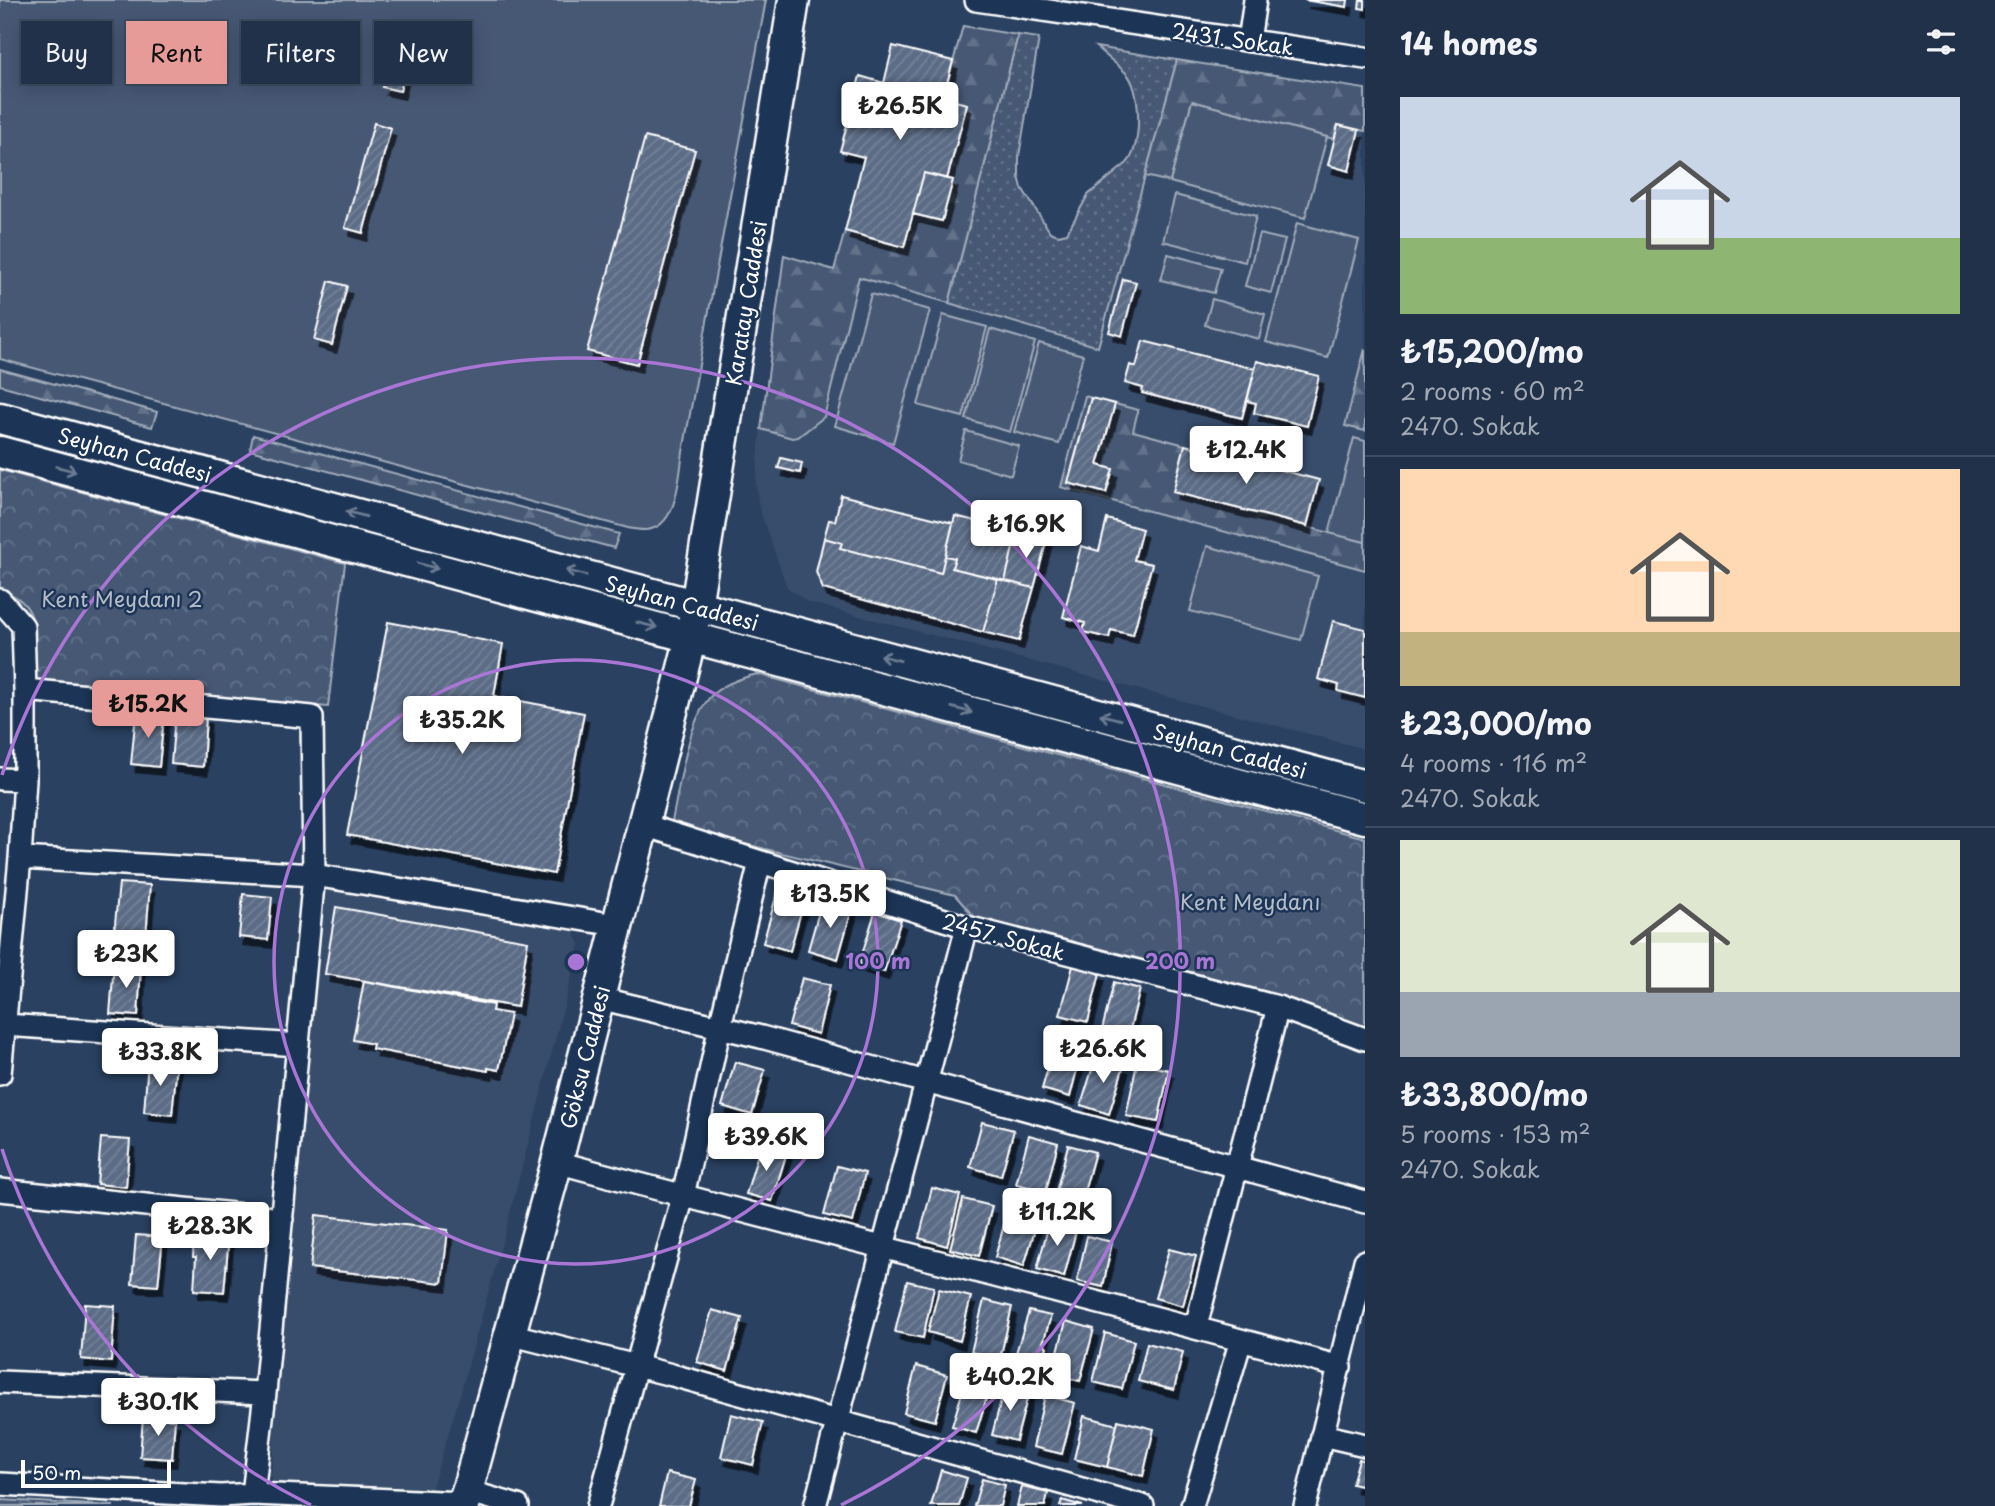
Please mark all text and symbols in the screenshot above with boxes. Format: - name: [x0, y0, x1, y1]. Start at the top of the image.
- street label: 2431. Sokak: [1170, 14, 1296, 62]
- text: 14 homes: [1400, 20, 1538, 65]
- chip: Buy: [21, 21, 112, 84]
- chip: Rent: [126, 21, 227, 84]
- chip: Filters: [241, 21, 360, 84]
- chip: New: [374, 21, 472, 84]
- icon: filters: [1922, 23, 1960, 61]
- pin: ₺26.5K: [843, 82, 957, 142]
- text: ₺26.5K: [857, 87, 943, 122]
- icon: home: [1617, 142, 1743, 268]
- street label: Karatay Caddesi: [716, 218, 774, 388]
- text: ₺15,200/mo: [1400, 328, 1583, 373]
- text: 2 rooms · 60 m²: [1400, 373, 1585, 408]
- text: 2470. Sokak: [1400, 408, 1540, 443]
- street label: Seyhan Caddesi: [55, 418, 215, 490]
- pin: ₺12.4K: [1189, 426, 1303, 486]
- text: ₺12.4K: [1206, 431, 1286, 466]
- one-way arrow: [54, 463, 77, 476]
- pin: ₺16.9K: [969, 500, 1083, 560]
- text: ₺16.9K: [987, 505, 1065, 540]
- one-way arrow: [345, 507, 368, 520]
- icon: home: [1617, 514, 1743, 640]
- one-way arrow: [416, 560, 438, 573]
- one-way arrow: [565, 566, 588, 579]
- street label: Seyhan Caddesi: [602, 566, 762, 638]
- park label: Kent Meydanı 2: [41, 582, 203, 614]
- one-way arrow: [636, 619, 658, 632]
- one-way arrow: [879, 651, 902, 664]
- pin: ₺15.2K: [91, 680, 205, 740]
- text: ₺15.2K: [108, 685, 188, 720]
- pin: ₺35.2K: [405, 696, 519, 756]
- text: ₺23,000/mo: [1400, 700, 1592, 745]
- text: ₺35.2K: [419, 701, 505, 736]
- one-way arrow: [951, 704, 973, 717]
- one-way arrow: [1099, 710, 1122, 723]
- street label: Seyhan Caddesi: [1150, 714, 1310, 786]
- text: 4 rooms · 116 m²: [1400, 745, 1587, 780]
- text: 2470. Sokak: [1400, 780, 1540, 815]
- pin: ₺13.5K: [773, 870, 887, 930]
- text: ₺13.5K: [790, 875, 870, 910]
- park label: Kent Meydanı: [1180, 885, 1320, 917]
- icon: home: [1617, 885, 1743, 1011]
- street label: 2457. Sokak: [939, 904, 1069, 968]
- pin: ₺23K: [85, 930, 167, 990]
- text: ₺23K: [94, 935, 158, 970]
- text: 100 m: [845, 944, 911, 976]
- text: 200 m: [1145, 944, 1215, 976]
- centre of rings: [564, 950, 588, 974]
- street label: Göksu Caddesi: [551, 982, 617, 1132]
- pin: ₺26.6K: [1046, 1026, 1160, 1085]
- pin: ₺33.8K: [103, 1028, 217, 1088]
- text: ₺26.6K: [1059, 1030, 1147, 1065]
- text: ₺33.8K: [118, 1033, 202, 1068]
- text: ₺33,800/mo: [1400, 1071, 1588, 1116]
- pin: ₺39.6K: [709, 1114, 823, 1173]
- text: 5 rooms · 153 m²: [1400, 1116, 1591, 1151]
- text: ₺39.6K: [724, 1118, 808, 1153]
- text: 2470. Sokak: [1400, 1151, 1540, 1186]
- pin: ₺11.2K: [1000, 1188, 1114, 1248]
- text: ₺11.2K: [1019, 1193, 1095, 1228]
- pin: ₺28.3K: [153, 1202, 267, 1262]
- text: ₺28.3K: [167, 1207, 253, 1242]
- pin: ₺40.2K: [953, 1354, 1067, 1413]
- text: ₺40.2K: [966, 1358, 1054, 1393]
- pin: ₺30.1K: [101, 1378, 215, 1438]
- text: ₺30.1K: [117, 1383, 199, 1418]
- scale bar: [21, 1457, 172, 1489]
- text: 50 m: [32, 1458, 81, 1486]

